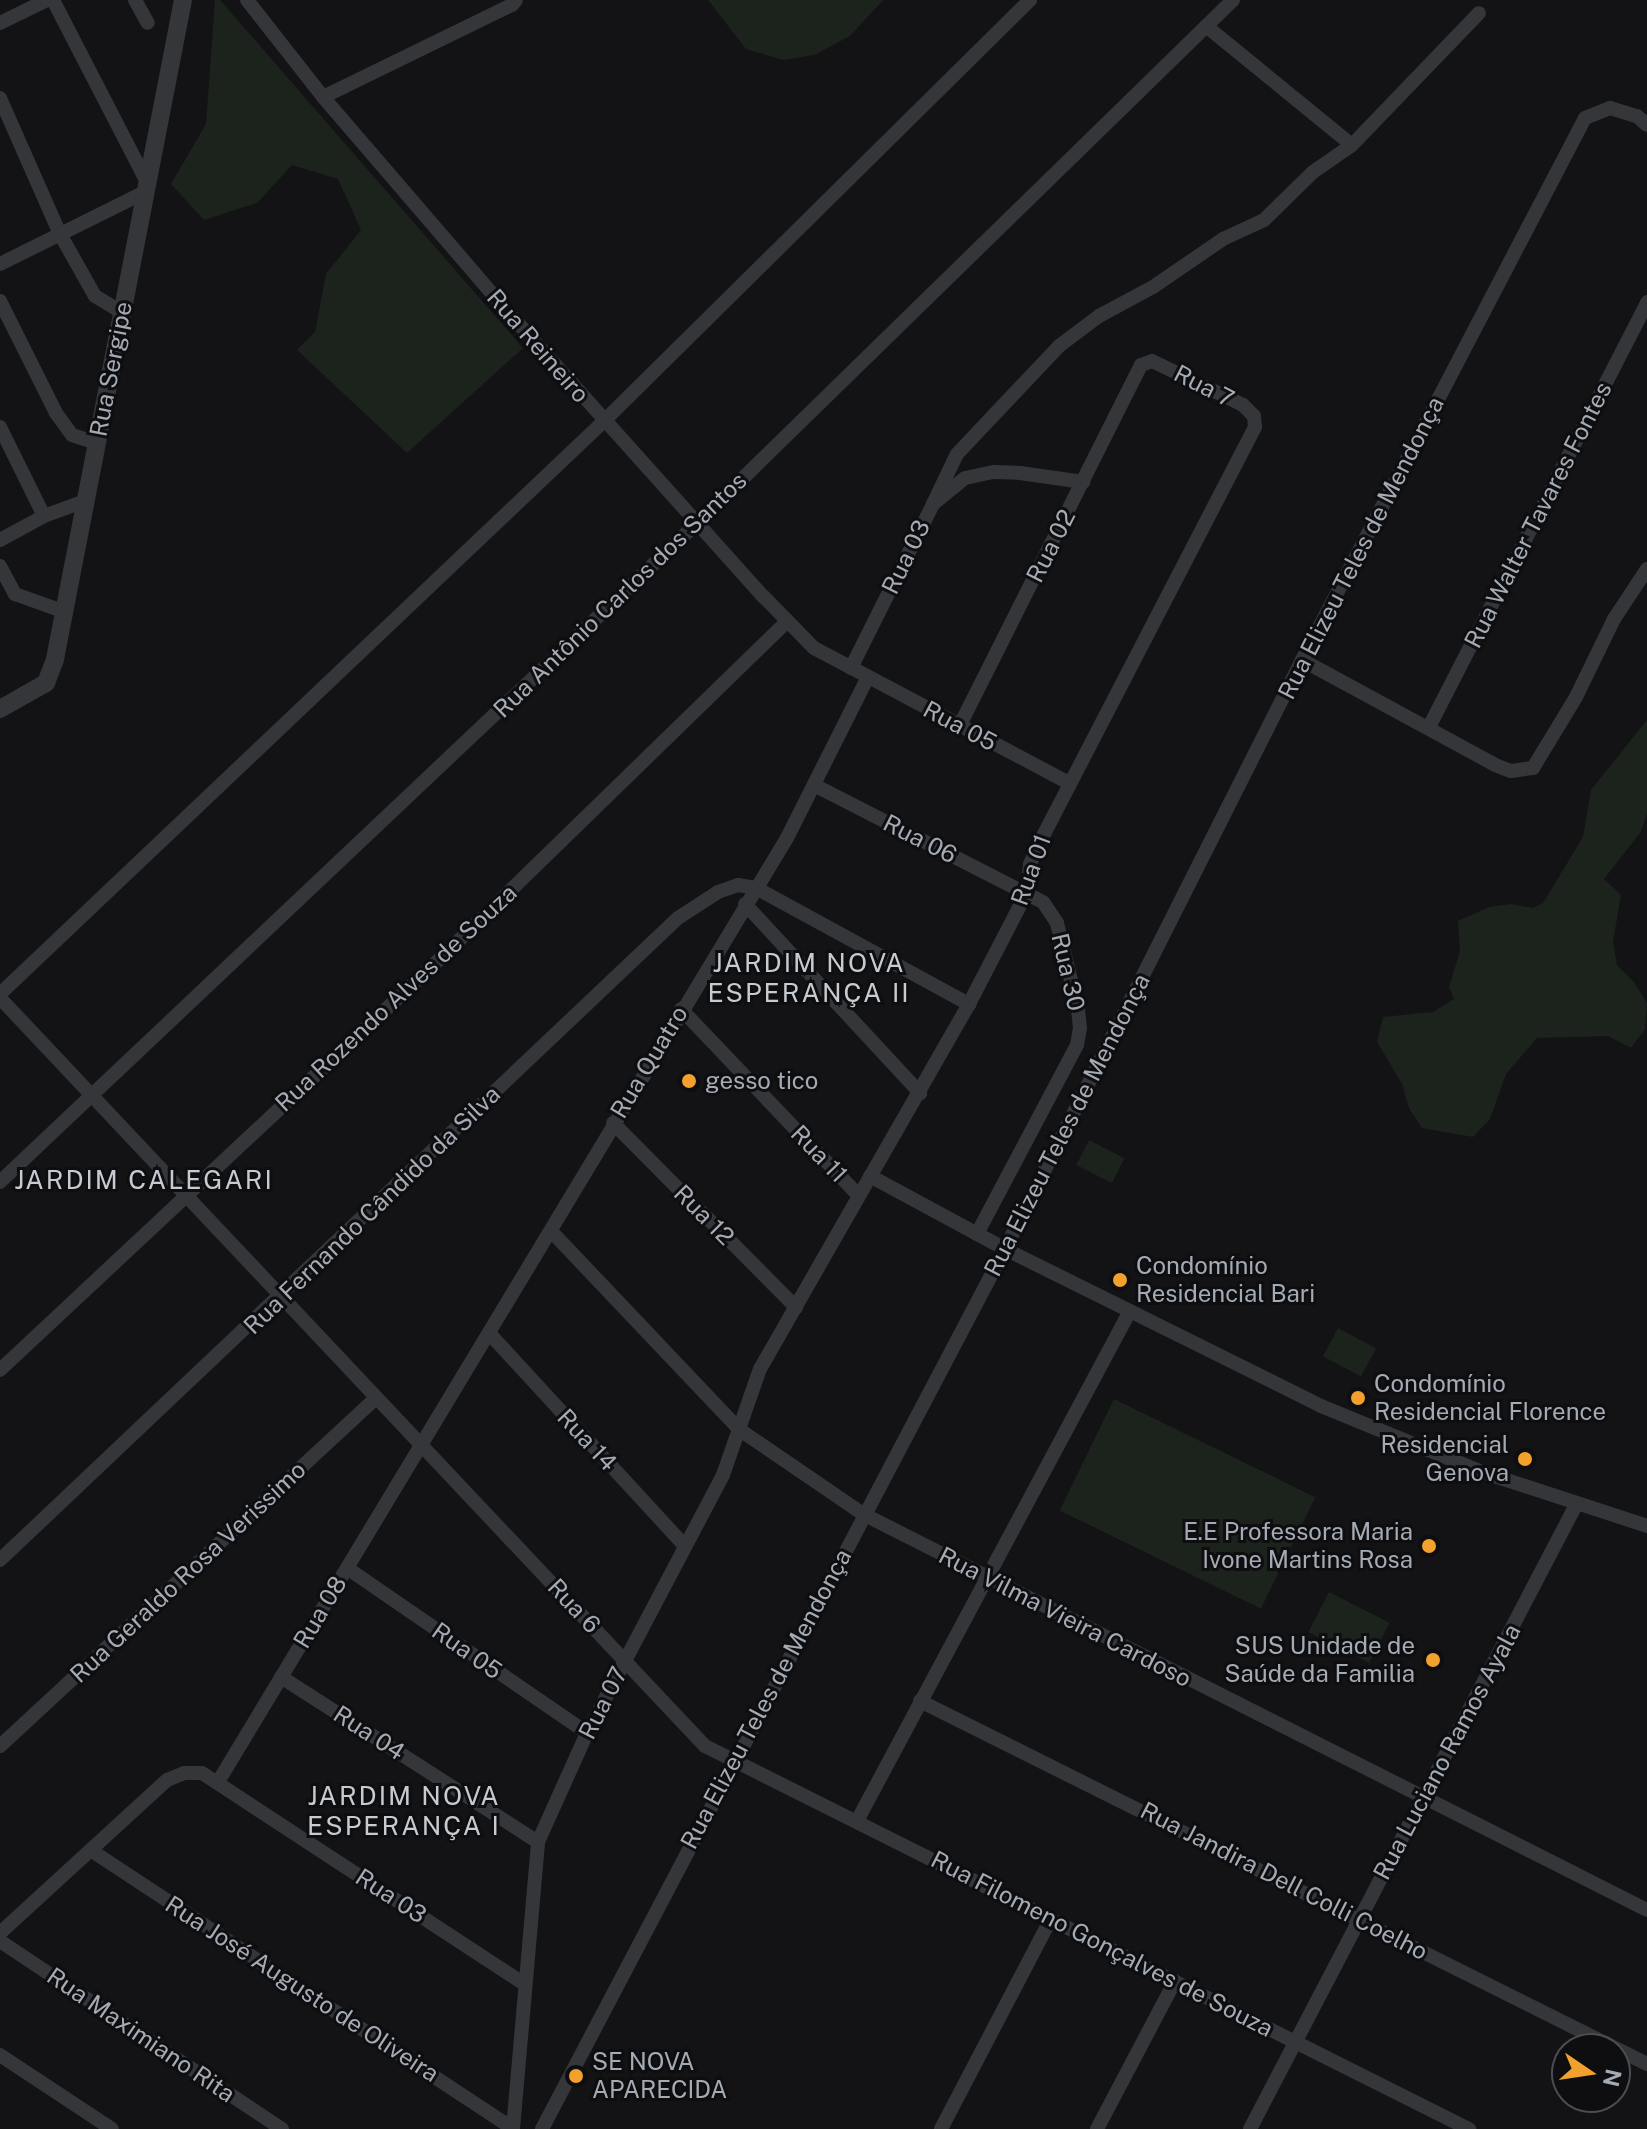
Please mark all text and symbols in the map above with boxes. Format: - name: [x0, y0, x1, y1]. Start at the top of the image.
- street label: Rua Reineiro: [481, 283, 595, 409]
- street label: Rua Sergipe: [84, 299, 138, 439]
- street label: Rua 7: [1169, 359, 1239, 413]
- street label: Rua Walter Tavares Fontes: [1458, 377, 1618, 653]
- street label: Rua Elizeu Teles de Mendonça: [1272, 392, 1450, 704]
- street label: Rua Antônio Carlos dos Santos: [487, 466, 753, 724]
- street label: Rua 02: [1020, 505, 1082, 587]
- street label: Rua 03: [876, 515, 936, 599]
- street label: Rua 05: [918, 695, 1002, 757]
- street label: Rua 06: [878, 808, 962, 870]
- street label: Rua 01: [1005, 831, 1057, 909]
- street label: Rua Rozendo Alves de Souza: [269, 878, 523, 1118]
- street label: Rua 30: [1045, 930, 1091, 1014]
- district label: JARDIM NOVA ESPERANÇA II: [707, 947, 911, 1008]
- street label: Rua Elizeu Teles de Mendonça: [978, 969, 1156, 1281]
- street label: Rua Quatro: [604, 1001, 694, 1123]
- place label: gesso tico: [705, 1067, 819, 1095]
- marker: gesso tico: [680, 1072, 698, 1090]
- street label: Rua Fernando Cândido da Silva: [238, 1080, 506, 1340]
- street label: Rua 11: [785, 1119, 853, 1189]
- district label: JARDIM CALEGARI: [14, 1164, 274, 1196]
- street label: Rua 12: [668, 1179, 740, 1251]
- place label: Condomínio Residencial Bari: [1136, 1252, 1315, 1308]
- marker: Condomínio Residencial Bari: [1111, 1271, 1129, 1289]
- place label: Condomínio Residencial Florence: [1374, 1370, 1606, 1426]
- marker: Condomínio Residencial Florence: [1349, 1389, 1367, 1407]
- street label: Rua 14: [551, 1403, 623, 1477]
- place label: Residencial Genova: [1380, 1431, 1509, 1487]
- marker: Residencial Genova: [1516, 1450, 1534, 1468]
- street label: Rua Geraldo Rosa Verissimo: [64, 1455, 312, 1689]
- place label: E.E Professora Maria Ivone Martins Rosa: [1183, 1518, 1413, 1574]
- marker: E.E Professora Maria Ivone Martins Rosa: [1420, 1537, 1438, 1555]
- street label: Rua Vilma Vieira Cardoso: [934, 1541, 1196, 1693]
- street label: Rua Elizeu Teles de Mendonça: [674, 1544, 858, 1854]
- street label: Rua 08: [287, 1571, 353, 1653]
- street label: Rua 6: [542, 1573, 606, 1639]
- street label: Rua 05: [426, 1617, 508, 1685]
- street label: Rua Luciano Ramos Ayala: [1367, 1619, 1527, 1885]
- place label: SUS Unidade de Saúde da Familia: [1224, 1632, 1415, 1688]
- marker: SUS Unidade de Saúde da Familia: [1422, 1649, 1444, 1671]
- street label: Rua 07: [573, 1662, 633, 1744]
- street label: Rua 04: [328, 1699, 410, 1767]
- district label: JARDIM NOVA ESPERANÇA I: [307, 1780, 501, 1842]
- street label: Rua Jandira Dell Colli Coelho: [1136, 1796, 1432, 1966]
- street label: Rua Filomeno Gonçalves de Souza: [926, 1845, 1278, 2043]
- street label: Rua 03: [350, 1862, 432, 1930]
- street label: Rua José Augusto de Oliveira: [160, 1889, 444, 2089]
- street label: Rua Maximiano Rita: [41, 1961, 241, 2109]
- north arrow: [1551, 2033, 1631, 2113]
- place label: SE NOVA APARECIDA: [592, 2048, 727, 2104]
- marker: SE NOVA APARECIDA: [567, 2067, 585, 2085]
- text: N: [1598, 2067, 1627, 2089]

